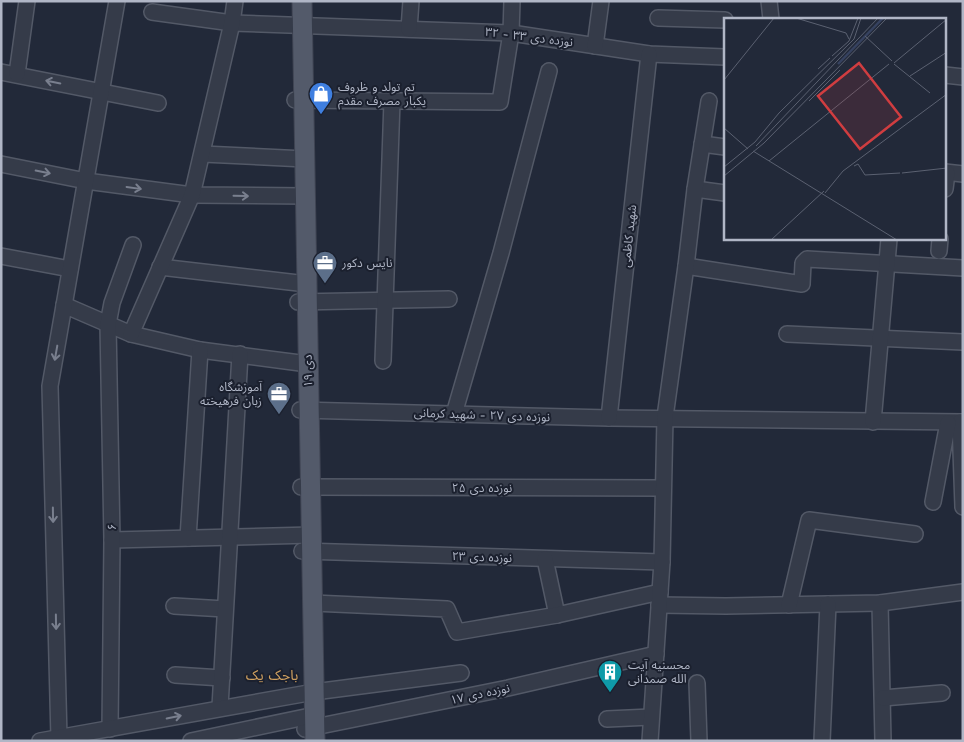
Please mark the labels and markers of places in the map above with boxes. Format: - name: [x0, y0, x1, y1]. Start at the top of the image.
- place label: تم تولد و ظروف یکبار مصرف مقدم: [338, 80, 426, 110]
- shop icon: تم تولد و ظروف یکبار مصرف مقدم: [308, 81, 334, 115]
- office icon: نایس دکور: [312, 250, 338, 284]
- place label: نایس دکور: [341, 256, 392, 270]
- place label: آموزشگاه زبان فرهیخته: [200, 380, 262, 408]
- office icon: آموزشگاه زبان فرهیخته: [266, 381, 292, 415]
- place label: محسنیه آیت الله صمدانی: [628, 658, 690, 686]
- building icon: محسنیه آیت الله صمدانی: [597, 659, 623, 693]

